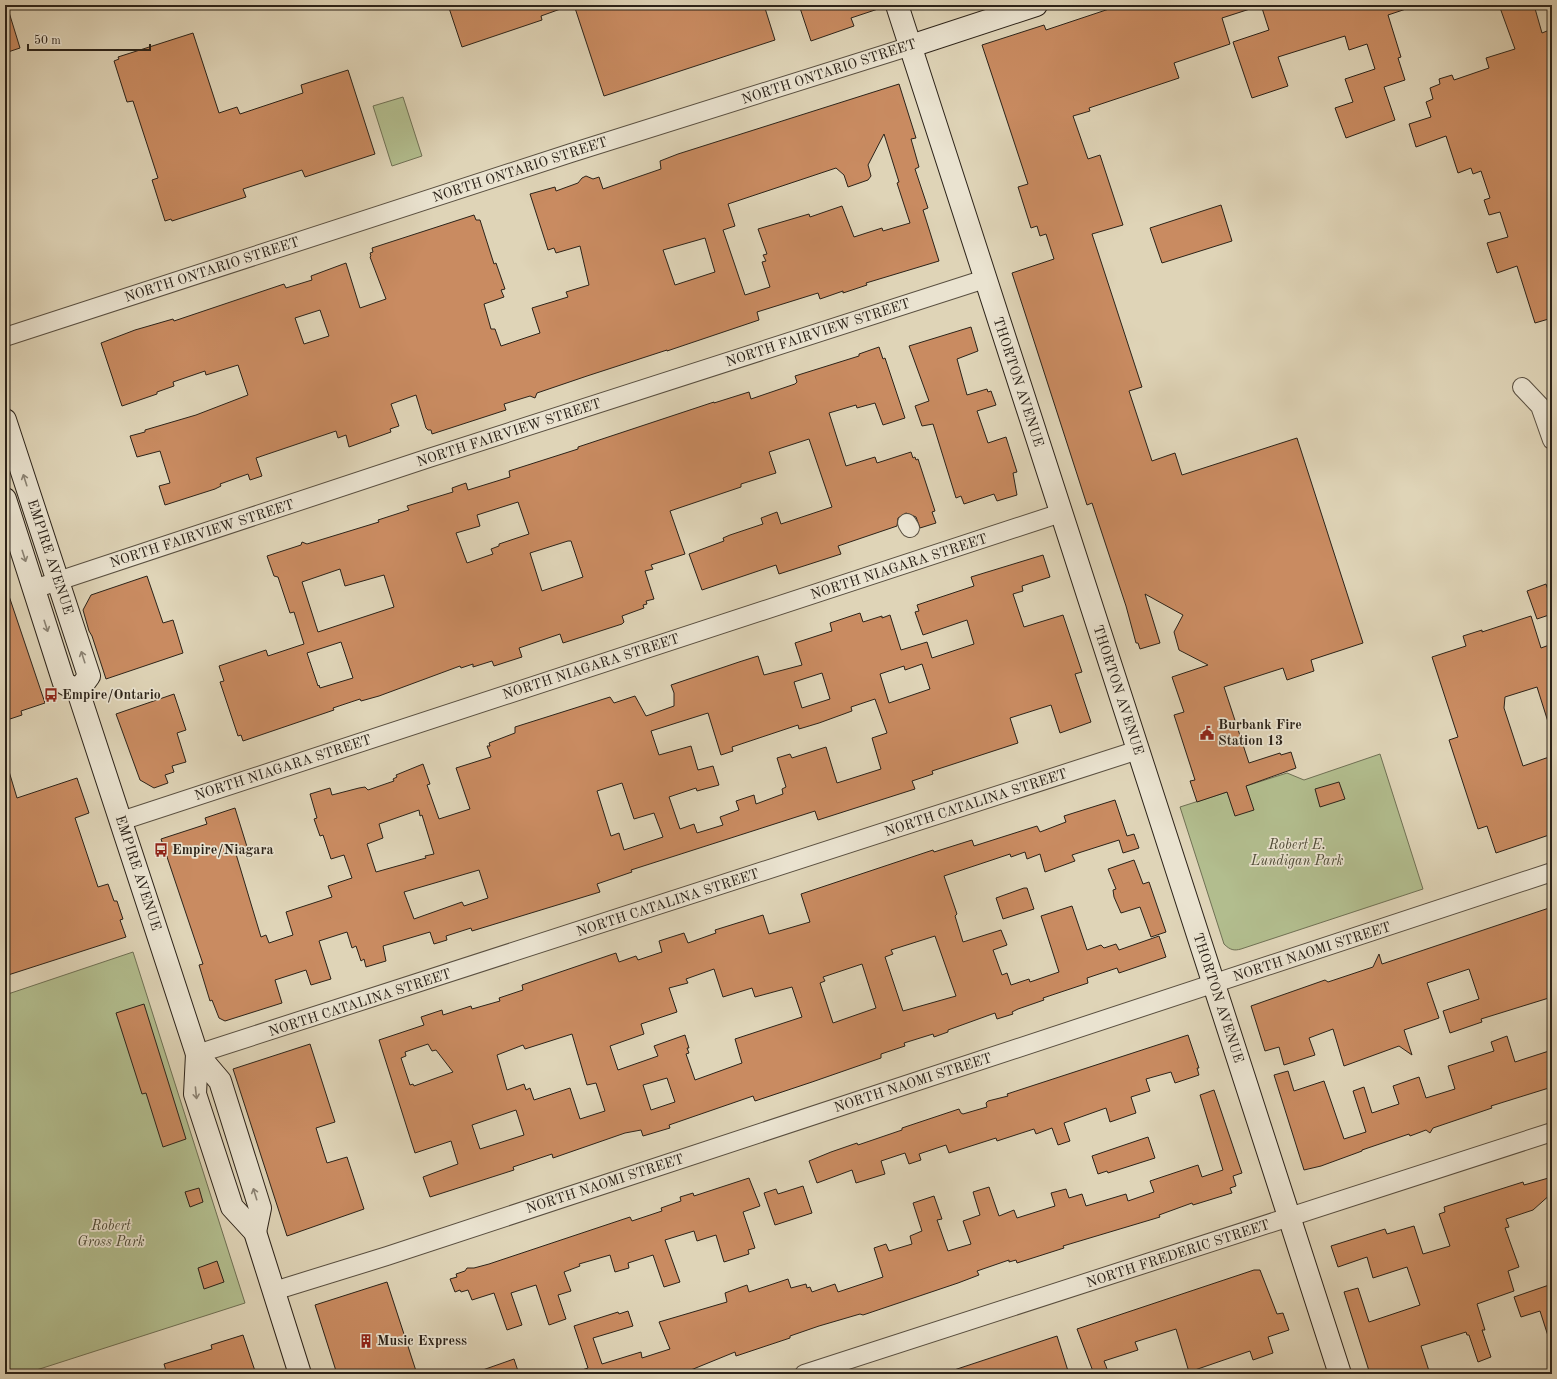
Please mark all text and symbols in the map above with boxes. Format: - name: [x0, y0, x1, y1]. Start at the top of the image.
- scale bar: [28, 26, 150, 52]
- text: 50 m: [34, 34, 61, 47]
- street label: NORTH ONTARIO STREET: [740, 37, 918, 107]
- street label: NORTH ONTARIO STREET: [431, 135, 609, 205]
- street label: NORTH ONTARIO STREET: [123, 235, 301, 305]
- street label: NORTH FAIRVIEW STREET: [724, 297, 912, 369]
- street label: THORTON AVENUE: [990, 315, 1046, 449]
- street label: NORTH FAIRVIEW STREET: [415, 397, 603, 469]
- one-way arrow: [21, 474, 28, 487]
- street label: EMPIRE AVENUE: [25, 498, 75, 616]
- street label: NORTH FAIRVIEW STREET: [108, 498, 296, 570]
- street label: NORTH NIAGARA STREET: [809, 532, 989, 602]
- one-way arrow: [20, 550, 28, 562]
- one-way arrow: [43, 619, 50, 632]
- street label: THORTON AVENUE: [1090, 623, 1146, 757]
- street label: NORTH NIAGARA STREET: [501, 632, 681, 702]
- one-way arrow: [79, 650, 86, 663]
- bus stop icon: Empire/Ontario: [43, 687, 59, 703]
- place label: Empire/Ontario: [62, 688, 161, 703]
- place label: Burbank Fire Station 13: [1218, 718, 1302, 748]
- public building icon: Burbank Fire Station 13: [1199, 725, 1215, 741]
- street label: NORTH NIAGARA STREET: [193, 733, 373, 803]
- street label: NORTH CATALINA STREET: [883, 767, 1069, 839]
- street label: EMPIRE AVENUE: [113, 814, 163, 932]
- park label: Robert E. Lundigan Park: [1250, 838, 1343, 869]
- bus stop icon: Empire/Niagara: [153, 842, 169, 858]
- place label: Empire/Niagara: [172, 843, 274, 858]
- street label: NORTH CATALINA STREET: [575, 867, 761, 939]
- street label: NORTH NAOMI STREET: [1231, 920, 1393, 984]
- street label: THORTON AVENUE: [1190, 931, 1246, 1065]
- street label: NORTH CATALINA STREET: [267, 967, 453, 1039]
- street label: NORTH NAOMI STREET: [832, 1051, 994, 1115]
- one-way arrow: [193, 1086, 200, 1099]
- street label: NORTH NAOMI STREET: [524, 1152, 686, 1216]
- one-way arrow: [251, 1188, 258, 1201]
- street label: NORTH FREDERIC STREET: [1084, 1218, 1272, 1290]
- park label: Robert Gross Park: [77, 1219, 145, 1249]
- building icon: Music Express: [358, 1333, 374, 1349]
- place label: Music Express: [377, 1334, 467, 1348]

